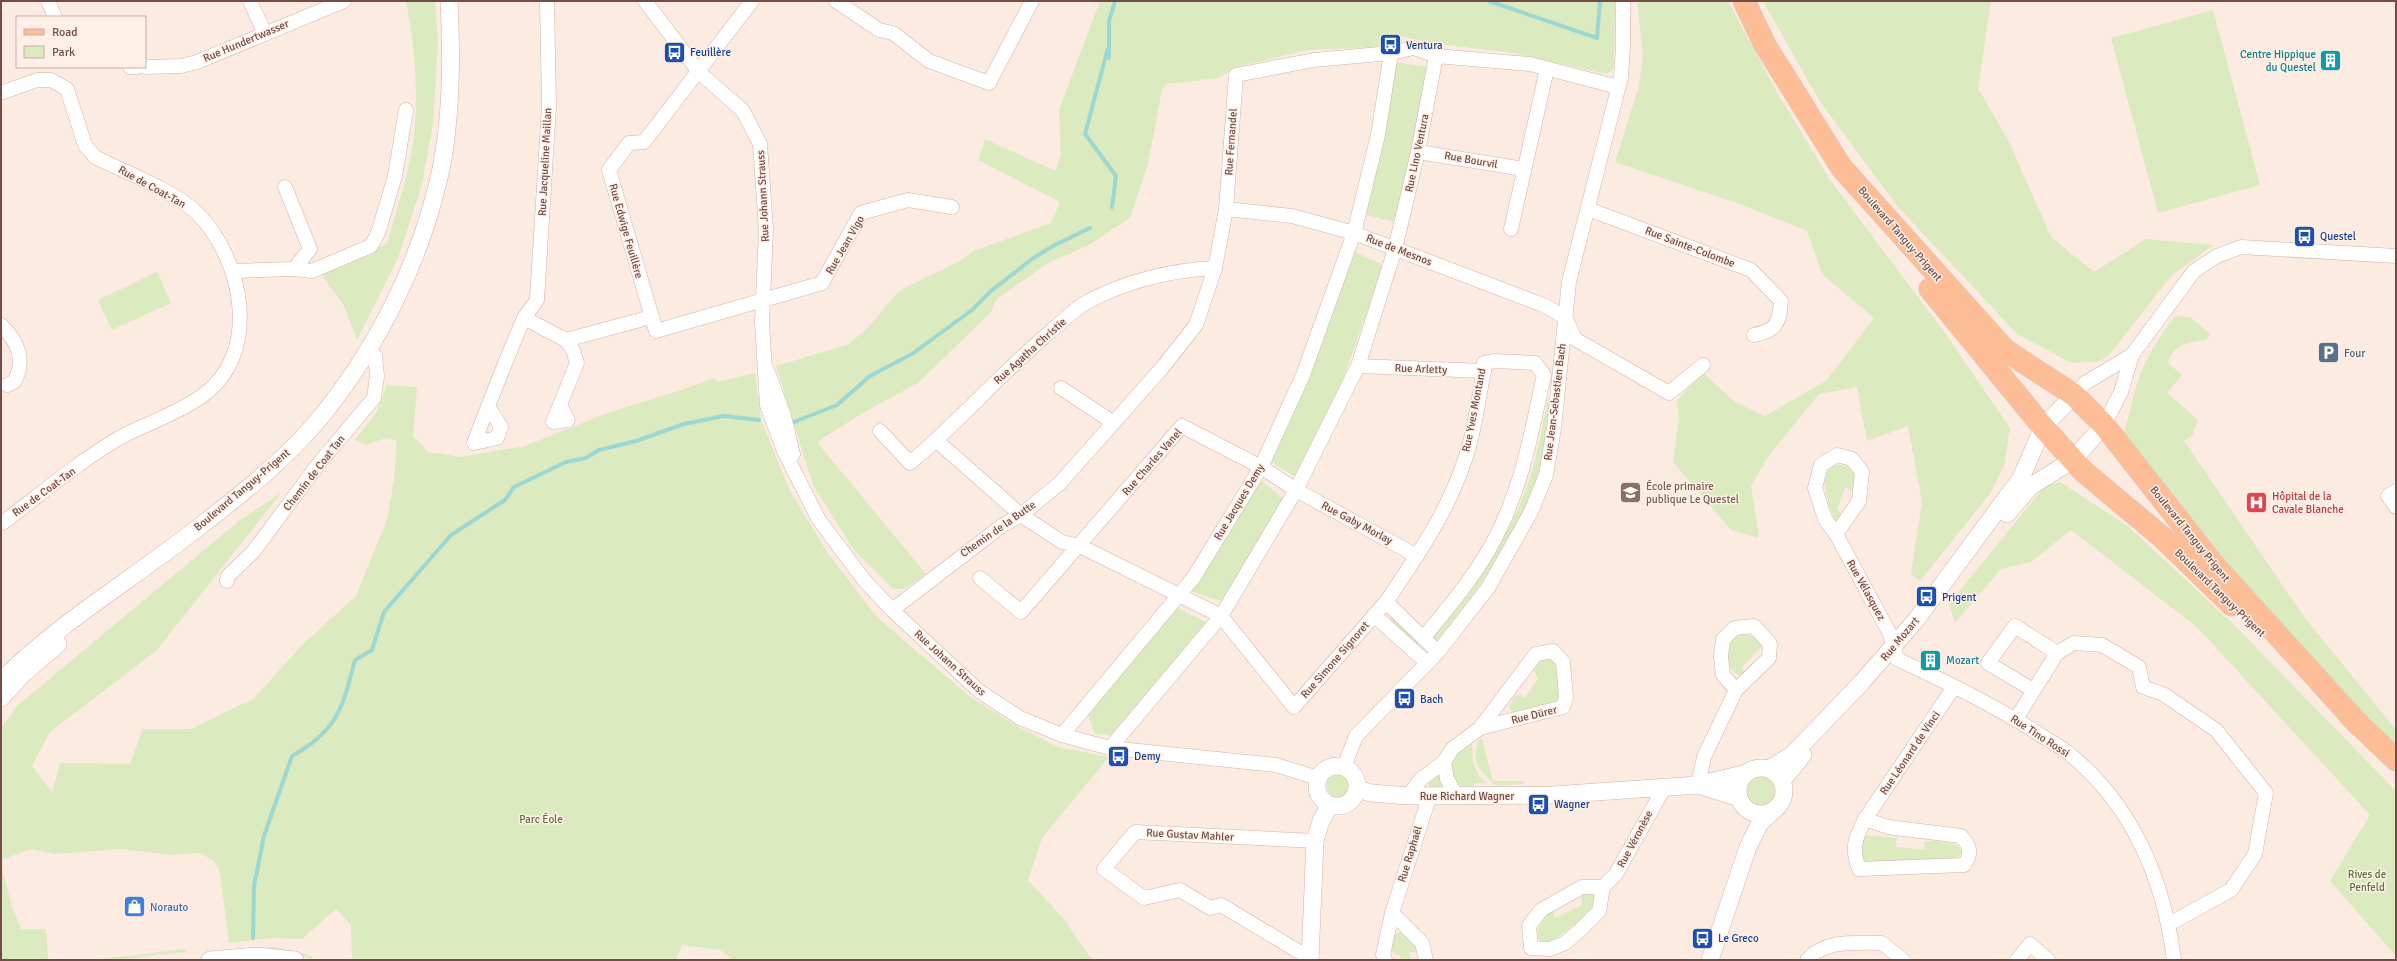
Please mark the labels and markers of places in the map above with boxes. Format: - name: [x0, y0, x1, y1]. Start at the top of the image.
- bus stop icon: Ventura: [1378, 32, 1404, 58]
- bus stop icon: Feuillère: [662, 39, 688, 65]
- place label: Ventura: [1406, 39, 1443, 52]
- place label: Feuillère: [690, 46, 731, 59]
- building icon: Centre Hippique du Questel: [2318, 47, 2344, 73]
- place label: Centre Hippique du Questel: [2240, 48, 2316, 74]
- bus stop icon: Questel: [2292, 223, 2318, 249]
- place label: Questel: [2320, 230, 2356, 243]
- parking icon: Four: [2316, 340, 2342, 366]
- place label: Four: [2344, 347, 2365, 360]
- school or university icon: École primaire publique Le Questel: [1617, 479, 1643, 505]
- place label: École primaire publique Le Questel: [1646, 479, 1739, 506]
- hospital icon: Hôpital de la Cavale Blanche: [2243, 489, 2269, 515]
- place label: Hôpital de la Cavale Blanche: [2272, 490, 2344, 516]
- bus stop icon: Prigent: [1914, 584, 1940, 610]
- place label: Prigent: [1942, 591, 1977, 604]
- building icon: Mozart: [1918, 647, 1944, 673]
- place label: Mozart: [1946, 654, 1979, 667]
- bus stop icon: Bach: [1392, 686, 1418, 712]
- place label: Bach: [1420, 693, 1443, 706]
- bus stop icon: Demy: [1105, 743, 1131, 769]
- place label: Demy: [1134, 750, 1161, 763]
- bus stop icon: Wagner: [1526, 791, 1552, 817]
- place label: Wagner: [1554, 798, 1590, 811]
- shop icon: Norauto: [122, 894, 148, 920]
- place label: Norauto: [150, 901, 189, 914]
- bus stop icon: Le Greco: [1690, 925, 1716, 951]
- place label: Le Greco: [1718, 932, 1759, 945]

